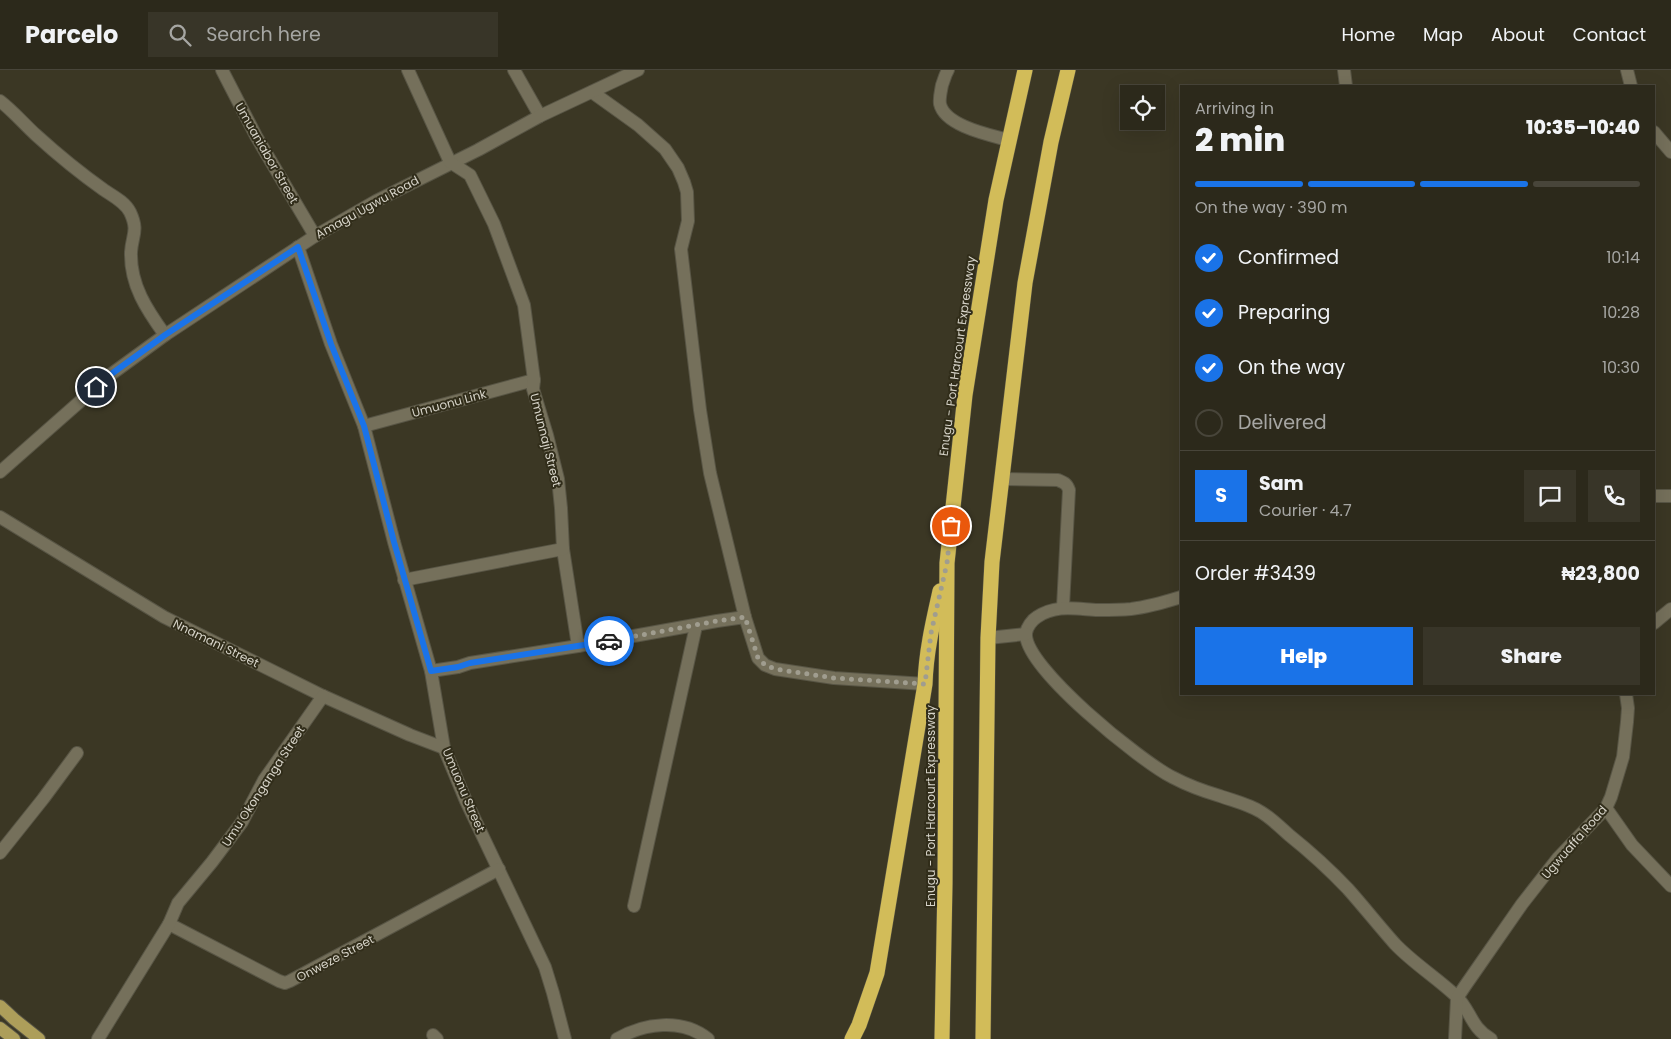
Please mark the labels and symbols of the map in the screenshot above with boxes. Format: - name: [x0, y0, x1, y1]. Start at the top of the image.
- street label: Umuaniabor Street: [231, 100, 303, 206]
- street label: Amagu Ugwu Road: [312, 172, 422, 242]
- street label: Enugu - Port Harcourt Expressway: [935, 255, 979, 457]
- pin: [75, 366, 117, 408]
- street label: Umuonu Link: [410, 385, 489, 421]
- street label: Umunnaji Street: [526, 391, 566, 489]
- pin: [930, 505, 972, 547]
- street label: Nnamani Street: [170, 615, 262, 671]
- courier: [584, 616, 634, 666]
- street label: Enugu - Port Harcourt Expressway: [922, 705, 939, 907]
- street label: Umu Okonganga Street: [218, 722, 308, 850]
- street label: Umuonu Street: [439, 745, 489, 835]
- street label: Ugwuaffa Road: [1537, 802, 1611, 882]
- street label: Onweze Street: [293, 930, 377, 986]

